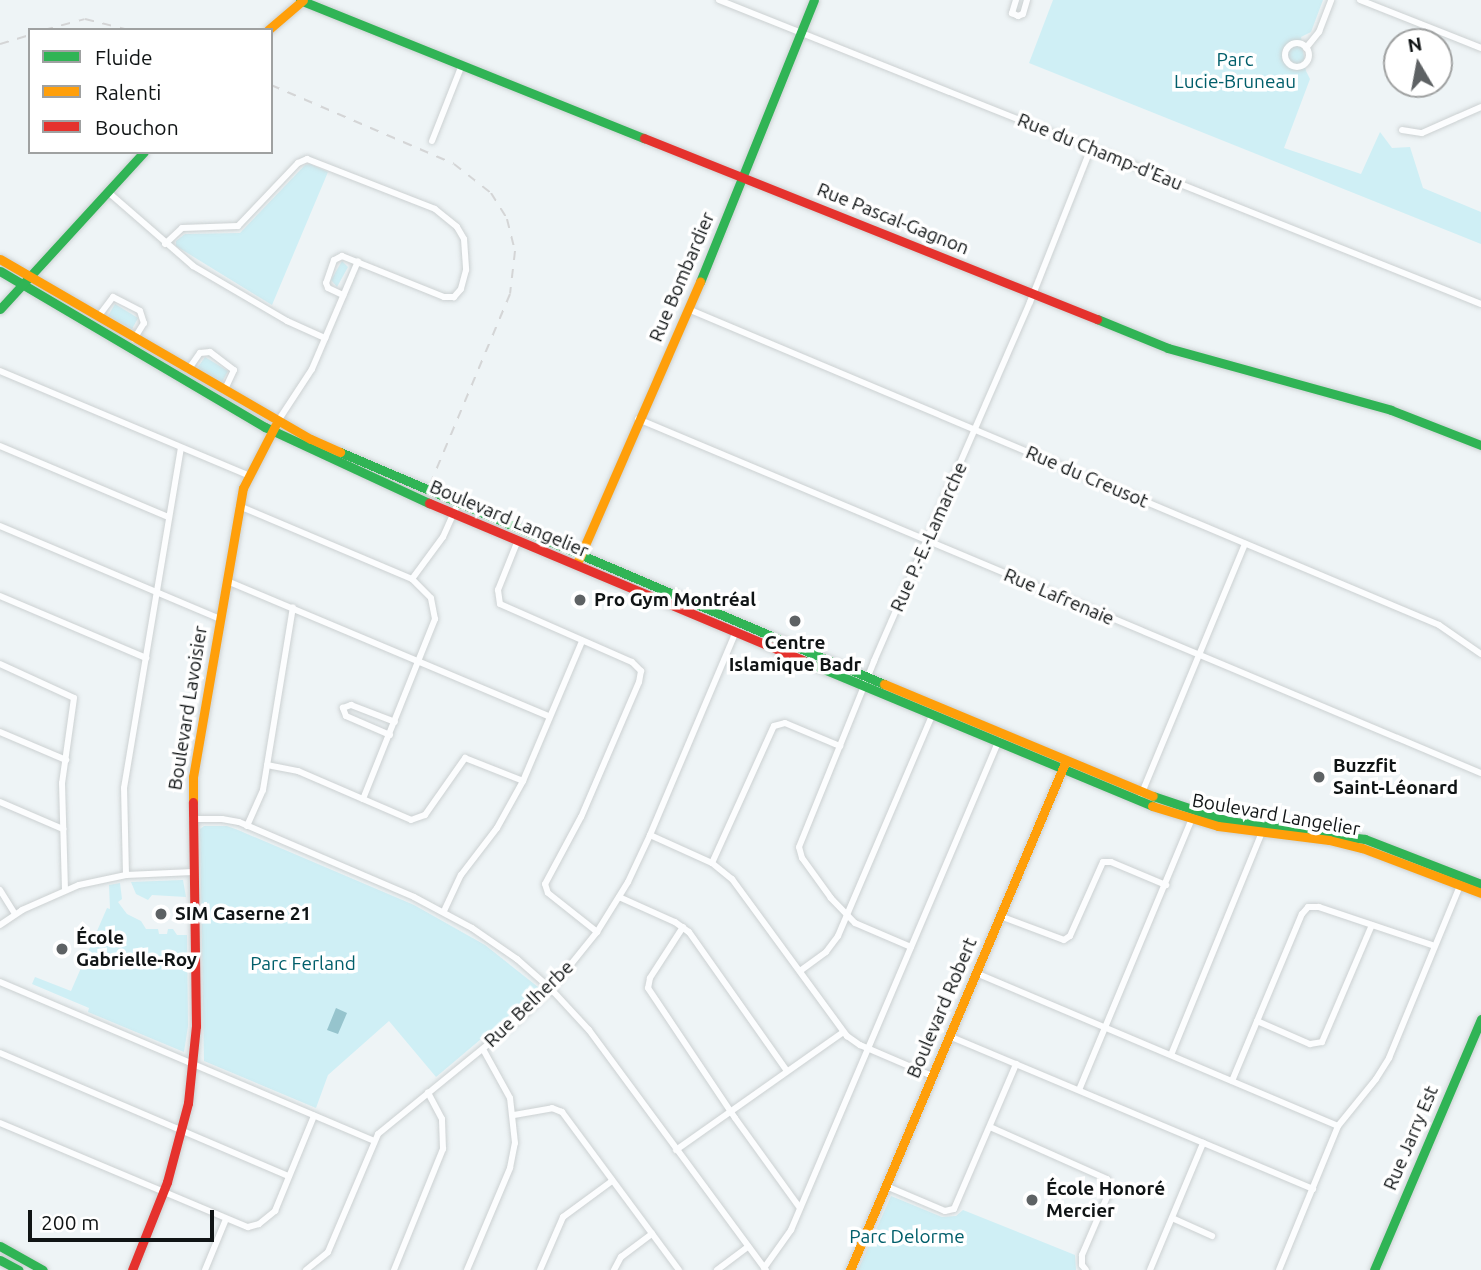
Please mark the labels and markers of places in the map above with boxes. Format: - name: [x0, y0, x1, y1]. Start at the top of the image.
- place label: Pro Gym Montréal: [594, 589, 756, 611]
- marker: Pro Gym Montréal: [572, 592, 588, 608]
- marker: Centre Islamique Badr: [787, 613, 803, 629]
- place label: Centre Islamique Badr: [729, 632, 861, 676]
- place label: Buzzfit Saint-Léonard: [1333, 755, 1458, 799]
- marker: Buzzfit Saint-Léonard: [1311, 769, 1327, 785]
- place label: SIM Caserne 21: [175, 903, 311, 925]
- marker: SIM Caserne 21: [153, 906, 169, 922]
- place label: École Gabrielle-Roy: [76, 927, 197, 971]
- marker: École Gabrielle-Roy: [54, 941, 70, 957]
- place label: École Honoré Mercier: [1046, 1178, 1165, 1222]
- marker: École Honoré Mercier: [1024, 1192, 1040, 1208]

